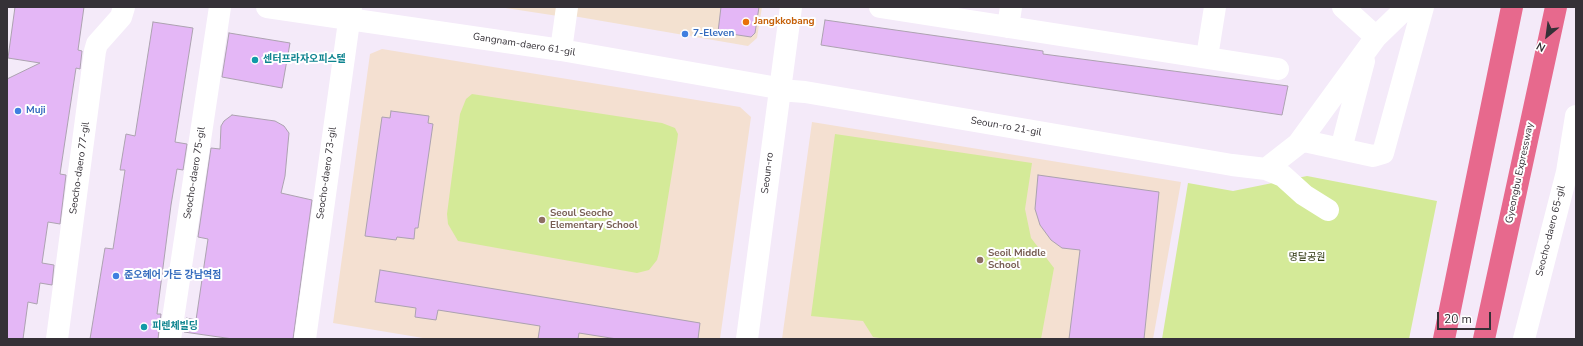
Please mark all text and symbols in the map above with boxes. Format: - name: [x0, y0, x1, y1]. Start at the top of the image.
- place label: Jangkkobang: [754, 16, 815, 28]
- north arrow: [1527, 16, 1567, 56]
- marker: Jangkkobang: [741, 17, 751, 27]
- place label: 7-Eleven: [693, 28, 734, 40]
- marker: 7-Eleven: [680, 29, 690, 39]
- street label: Gangnam-daero 61-gil: [472, 31, 576, 59]
- text: N: [1534, 38, 1548, 55]
- place label: 센터프라자오피스텔: [263, 54, 346, 66]
- marker: 센터프라자오피스텔: [250, 55, 260, 65]
- place label: Muji: [26, 105, 46, 117]
- marker: Muji: [13, 106, 23, 116]
- street label: Seoun-ro 21-gil: [970, 115, 1042, 139]
- street label: Seocho-daero 77-gil: [68, 121, 92, 215]
- street label: Gyeongbu Expressway: [1503, 122, 1537, 224]
- street label: Seocho-daero 75-gil: [182, 126, 208, 220]
- street label: Seocho-daero 73-gil: [315, 126, 339, 220]
- street label: Seoun-ro: [760, 152, 776, 194]
- street label: Seocho-daero 65-gil: [1534, 184, 1568, 278]
- place label: Seoul Seocho Elementary School: [550, 208, 638, 232]
- marker: Seoul Seocho Elementary School: [537, 215, 547, 225]
- place label: Seoil Middle School: [988, 248, 1046, 272]
- park label: 명달공원: [1289, 252, 1325, 264]
- marker: Seoil Middle School: [975, 255, 985, 265]
- place label: 준오헤어 가든 강남역점: [124, 270, 221, 282]
- marker: 준오헤어 가든 강남역점: [111, 271, 121, 281]
- scale bar: [1439, 304, 1493, 330]
- text: 20 m: [1444, 311, 1472, 327]
- place label: 피렌체빌딩: [152, 321, 198, 333]
- marker: 피렌체빌딩: [139, 322, 149, 332]

